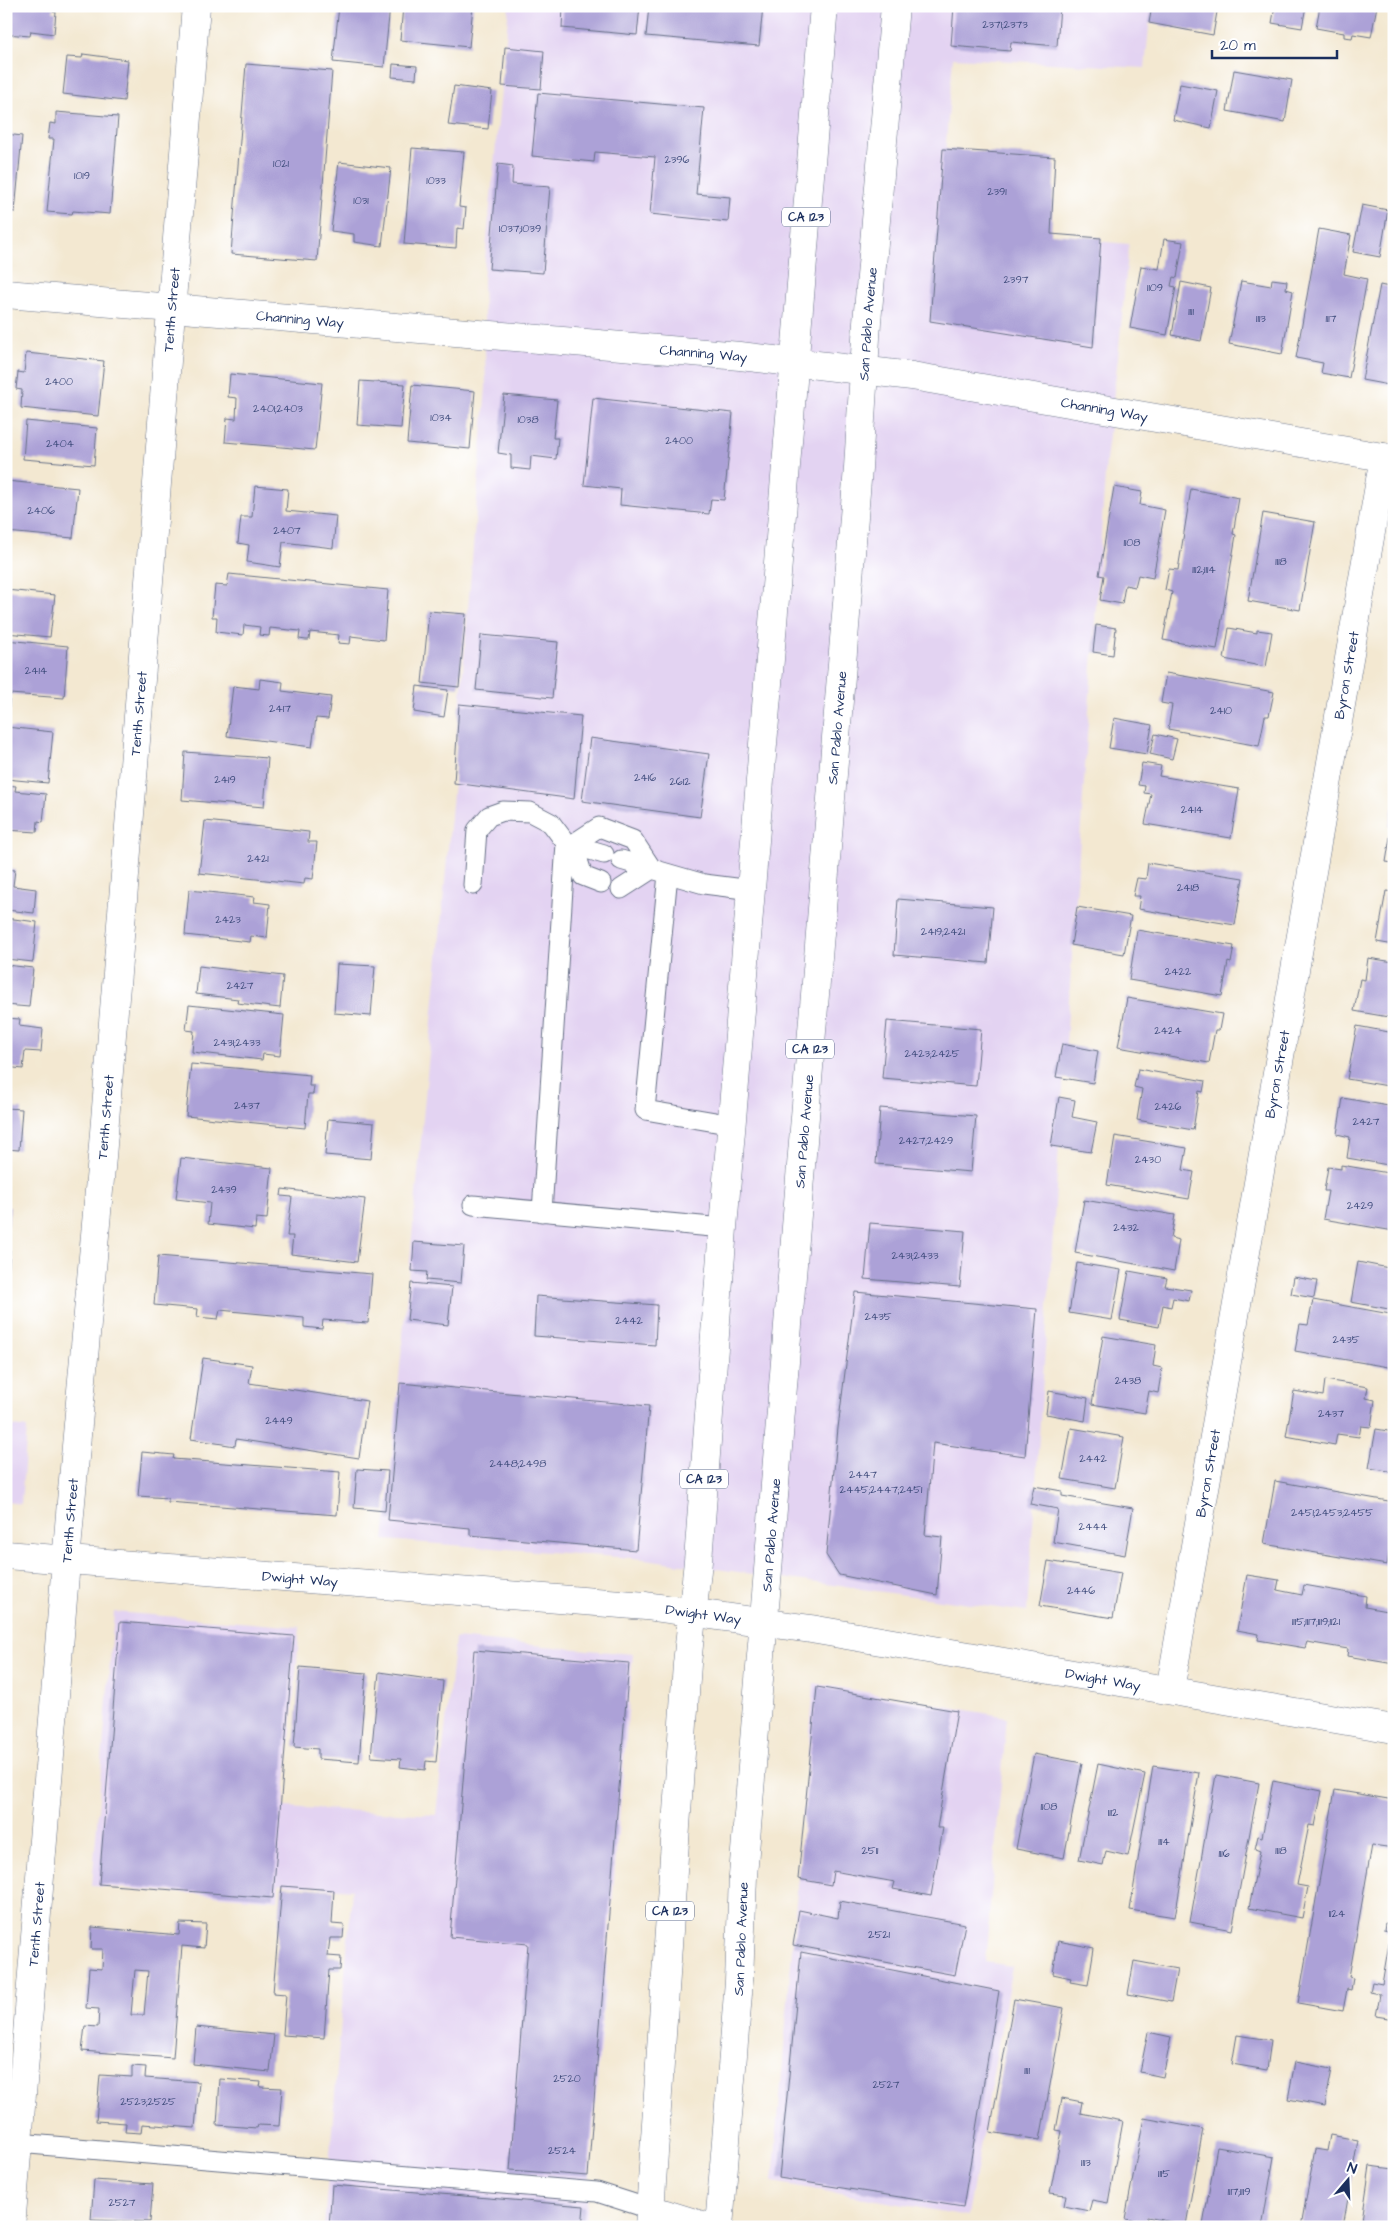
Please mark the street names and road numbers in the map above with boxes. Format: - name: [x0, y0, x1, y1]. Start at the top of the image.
- road number: CA 123: [782, 208, 830, 226]
- street label: Tenth Street: [159, 266, 186, 353]
- street label: San Pablo Avenue: [854, 266, 883, 381]
- street label: Channing Way: [255, 306, 345, 334]
- street label: Channing Way: [659, 340, 749, 368]
- street label: Channing Way: [1059, 393, 1150, 427]
- street label: Byron Street: [1330, 629, 1365, 721]
- street label: Tenth Street: [126, 670, 153, 756]
- street label: San Pablo Avenue: [823, 670, 852, 785]
- street label: Byron Street: [1260, 1028, 1295, 1120]
- road number: CA 123: [786, 1040, 834, 1058]
- street label: San Pablo Avenue: [790, 1073, 819, 1189]
- street label: Tenth Street: [93, 1074, 120, 1160]
- street label: Byron Street: [1191, 1427, 1226, 1519]
- road number: CA 123: [680, 1470, 728, 1488]
- street label: Tenth Street: [57, 1477, 84, 1564]
- street label: San Pablo Avenue: [757, 1477, 786, 1593]
- street label: Dwight Way: [261, 1566, 339, 1592]
- street label: Dwight Way: [664, 1600, 743, 1630]
- street label: Dwight Way: [1064, 1664, 1142, 1696]
- street label: Tenth Street: [24, 1881, 51, 1967]
- street label: San Pablo Avenue: [729, 1881, 754, 1997]
- road number: CA 123: [646, 1902, 694, 1920]

